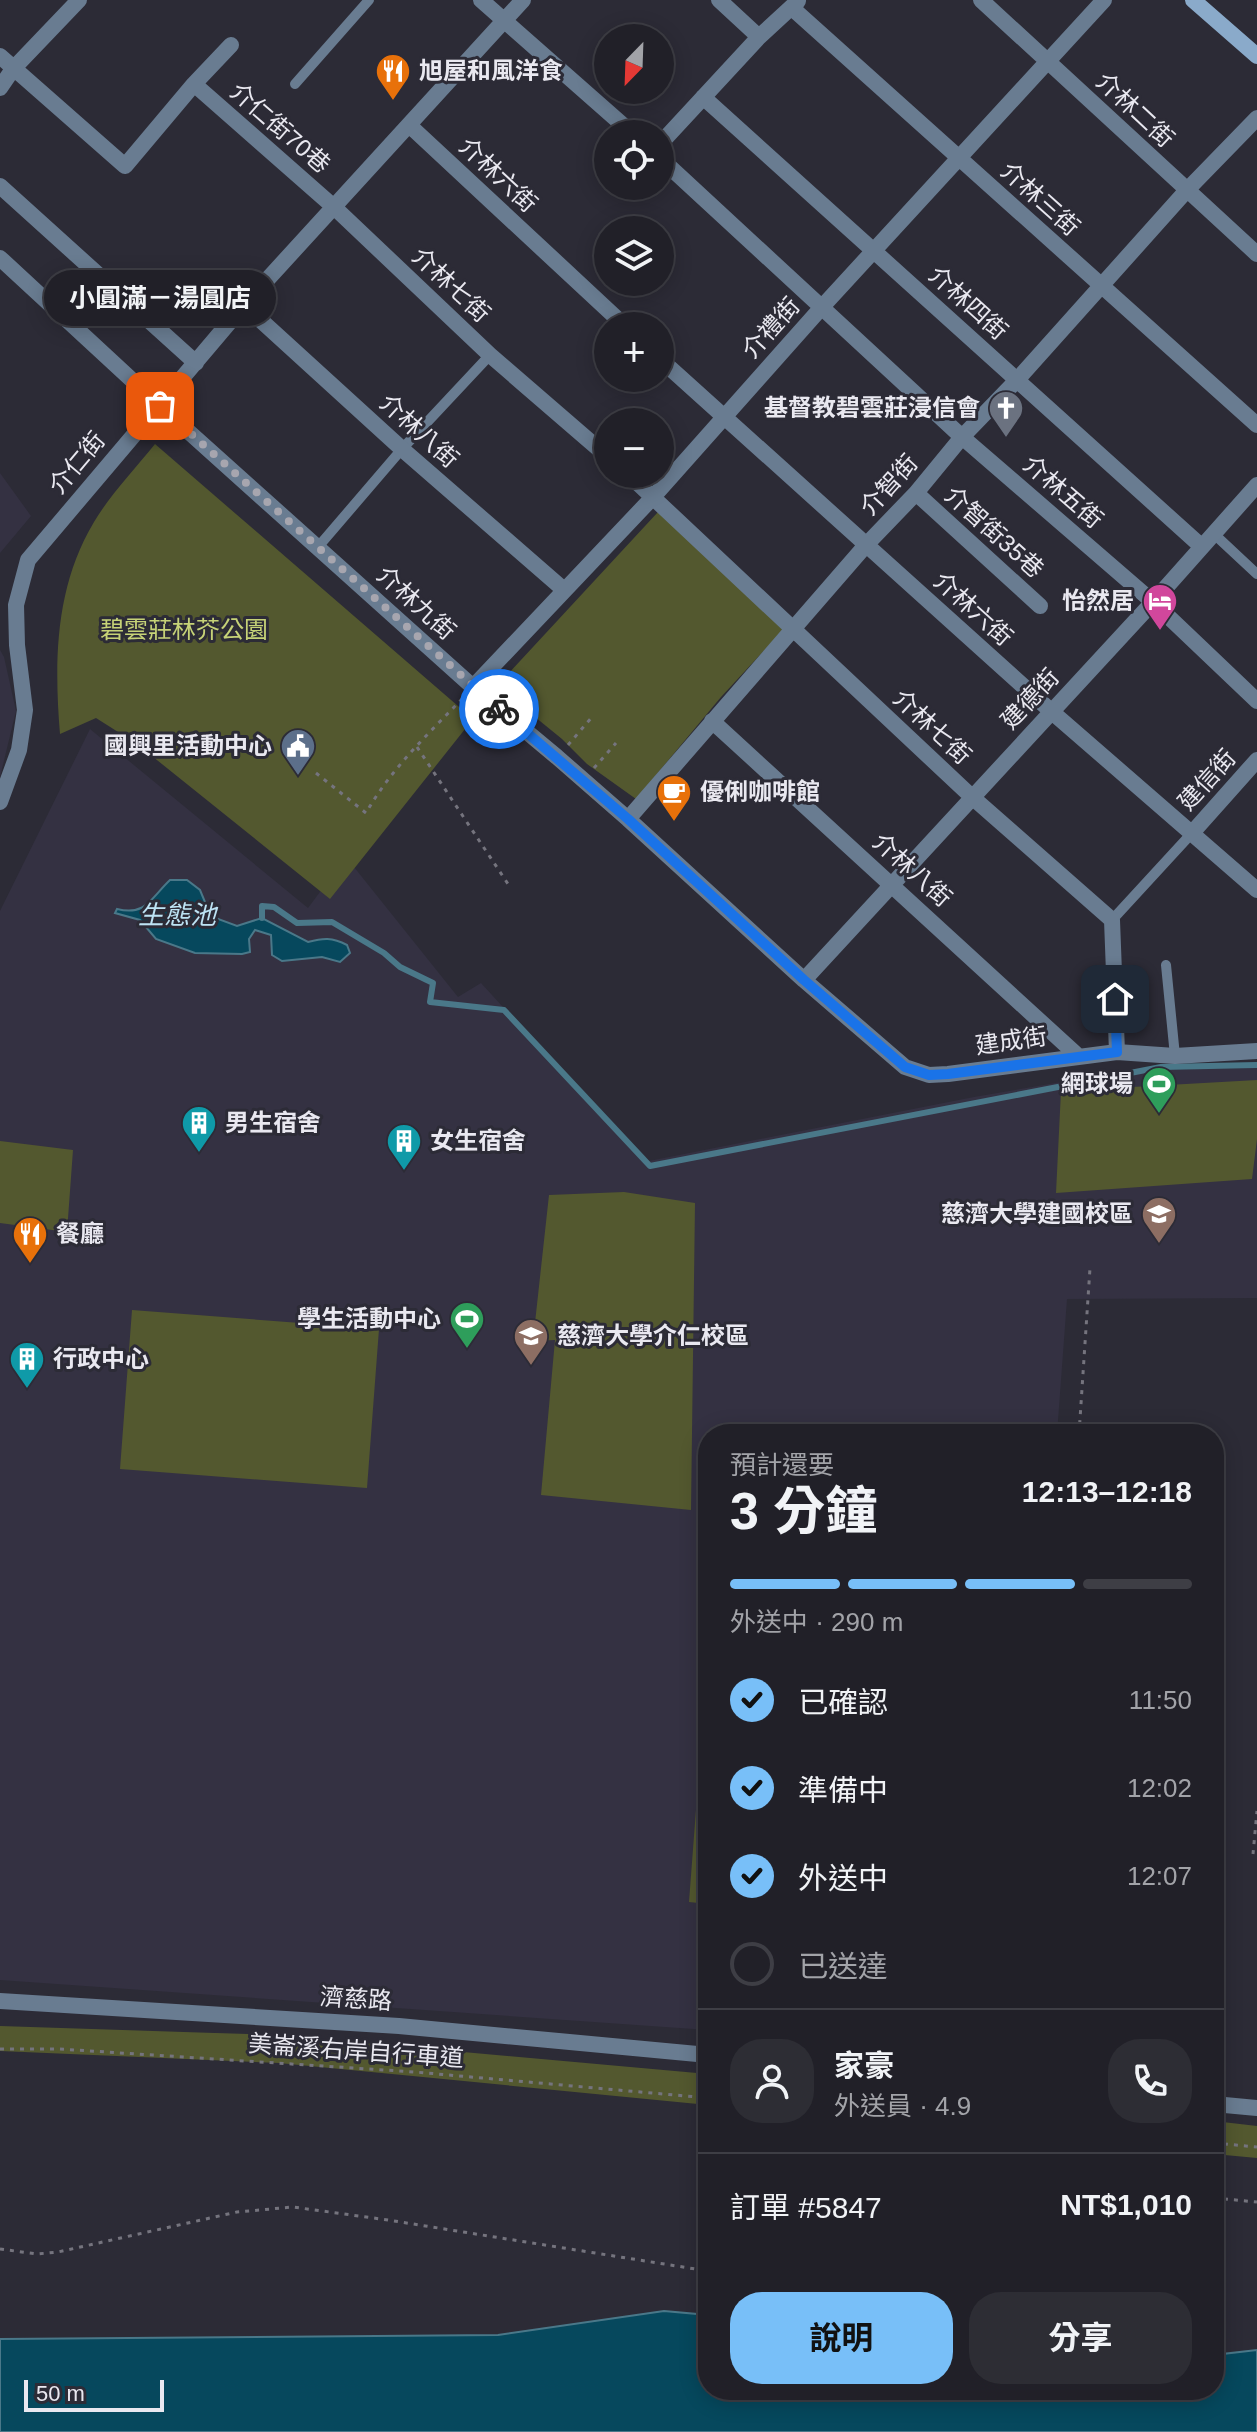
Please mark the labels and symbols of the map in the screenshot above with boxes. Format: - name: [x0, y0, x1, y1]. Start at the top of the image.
- north arrow: [594, 24, 674, 104]
- restaurant icon: 旭屋和風洋食: [374, 52, 412, 102]
- place label: 旭屋和風洋食: [419, 57, 563, 84]
- street label: 介林二街: [1091, 67, 1180, 152]
- street label: 介仁街70巷: [225, 77, 335, 178]
- street label: 介林六街: [454, 132, 543, 217]
- street label: 介林三街: [996, 156, 1085, 241]
- street label: 介林七街: [407, 242, 496, 327]
- street label: 介林四街: [924, 260, 1013, 345]
- callout: 小圓滿－湯圓店: [44, 270, 276, 326]
- street label: 介禮街: [737, 292, 805, 363]
- pin: [126, 372, 194, 440]
- street label: 介林八街: [375, 388, 464, 473]
- church icon: 基督教碧雲莊浸信會: [987, 389, 1025, 439]
- place label: 基督教碧雲莊浸信會: [764, 394, 980, 421]
- street label: 介仁街: [43, 426, 110, 499]
- street label: 介智街: [855, 449, 923, 520]
- street label: 介林五街: [1018, 450, 1108, 533]
- street label: 介智街35巷: [940, 481, 1049, 583]
- street label: 介林九街: [372, 560, 461, 645]
- street label: 介林六街: [929, 566, 1018, 651]
- hotel icon: 怡然居: [1141, 582, 1179, 632]
- place label: 怡然居: [1062, 587, 1134, 614]
- park label: 碧雲莊林芥公園: [100, 616, 268, 643]
- street label: 建德街: [995, 663, 1064, 734]
- courier: [459, 669, 539, 749]
- street label: 介林七街: [888, 684, 977, 769]
- public building icon: 國興里活動中心: [279, 727, 317, 777]
- place label: 國興里活動中心: [104, 732, 272, 759]
- street label: 建信街: [1173, 744, 1241, 815]
- cafe icon: 優俐咖啡館: [655, 773, 693, 823]
- place label: 優俐咖啡館: [700, 778, 820, 805]
- street label: 介林八街: [868, 827, 957, 912]
- water label: 生態池: [138, 900, 219, 930]
- pin: [1081, 965, 1149, 1033]
- street label: 建成街: [973, 1022, 1048, 1059]
- sports icon: 網球場: [1140, 1065, 1178, 1115]
- place label: 網球場: [1061, 1070, 1133, 1097]
- building icon: 男生宿舍: [180, 1104, 218, 1154]
- place label: 男生宿舍: [225, 1109, 321, 1136]
- building icon: 女生宿舍: [385, 1122, 423, 1172]
- place label: 女生宿舍: [430, 1127, 526, 1154]
- school or university icon: 慈濟大學建國校區: [1140, 1195, 1178, 1245]
- place label: 慈濟大學建國校區: [941, 1200, 1133, 1227]
- restaurant icon: 餐廳: [11, 1215, 49, 1265]
- place label: 餐廳: [56, 1220, 104, 1247]
- sports icon: 學生活動中心: [448, 1300, 486, 1350]
- place label: 學生活動中心: [297, 1305, 441, 1332]
- school or university icon: 慈濟大學介仁校區: [512, 1317, 550, 1367]
- place label: 慈濟大學介仁校區: [557, 1322, 749, 1349]
- building icon: 行政中心: [8, 1340, 46, 1390]
- place label: 行政中心: [53, 1345, 149, 1372]
- street label: 濟慈路: [319, 1983, 393, 2014]
- street label: 美崙溪右岸自行車道: [247, 2030, 465, 2072]
- scale bar: [24, 2376, 164, 2412]

